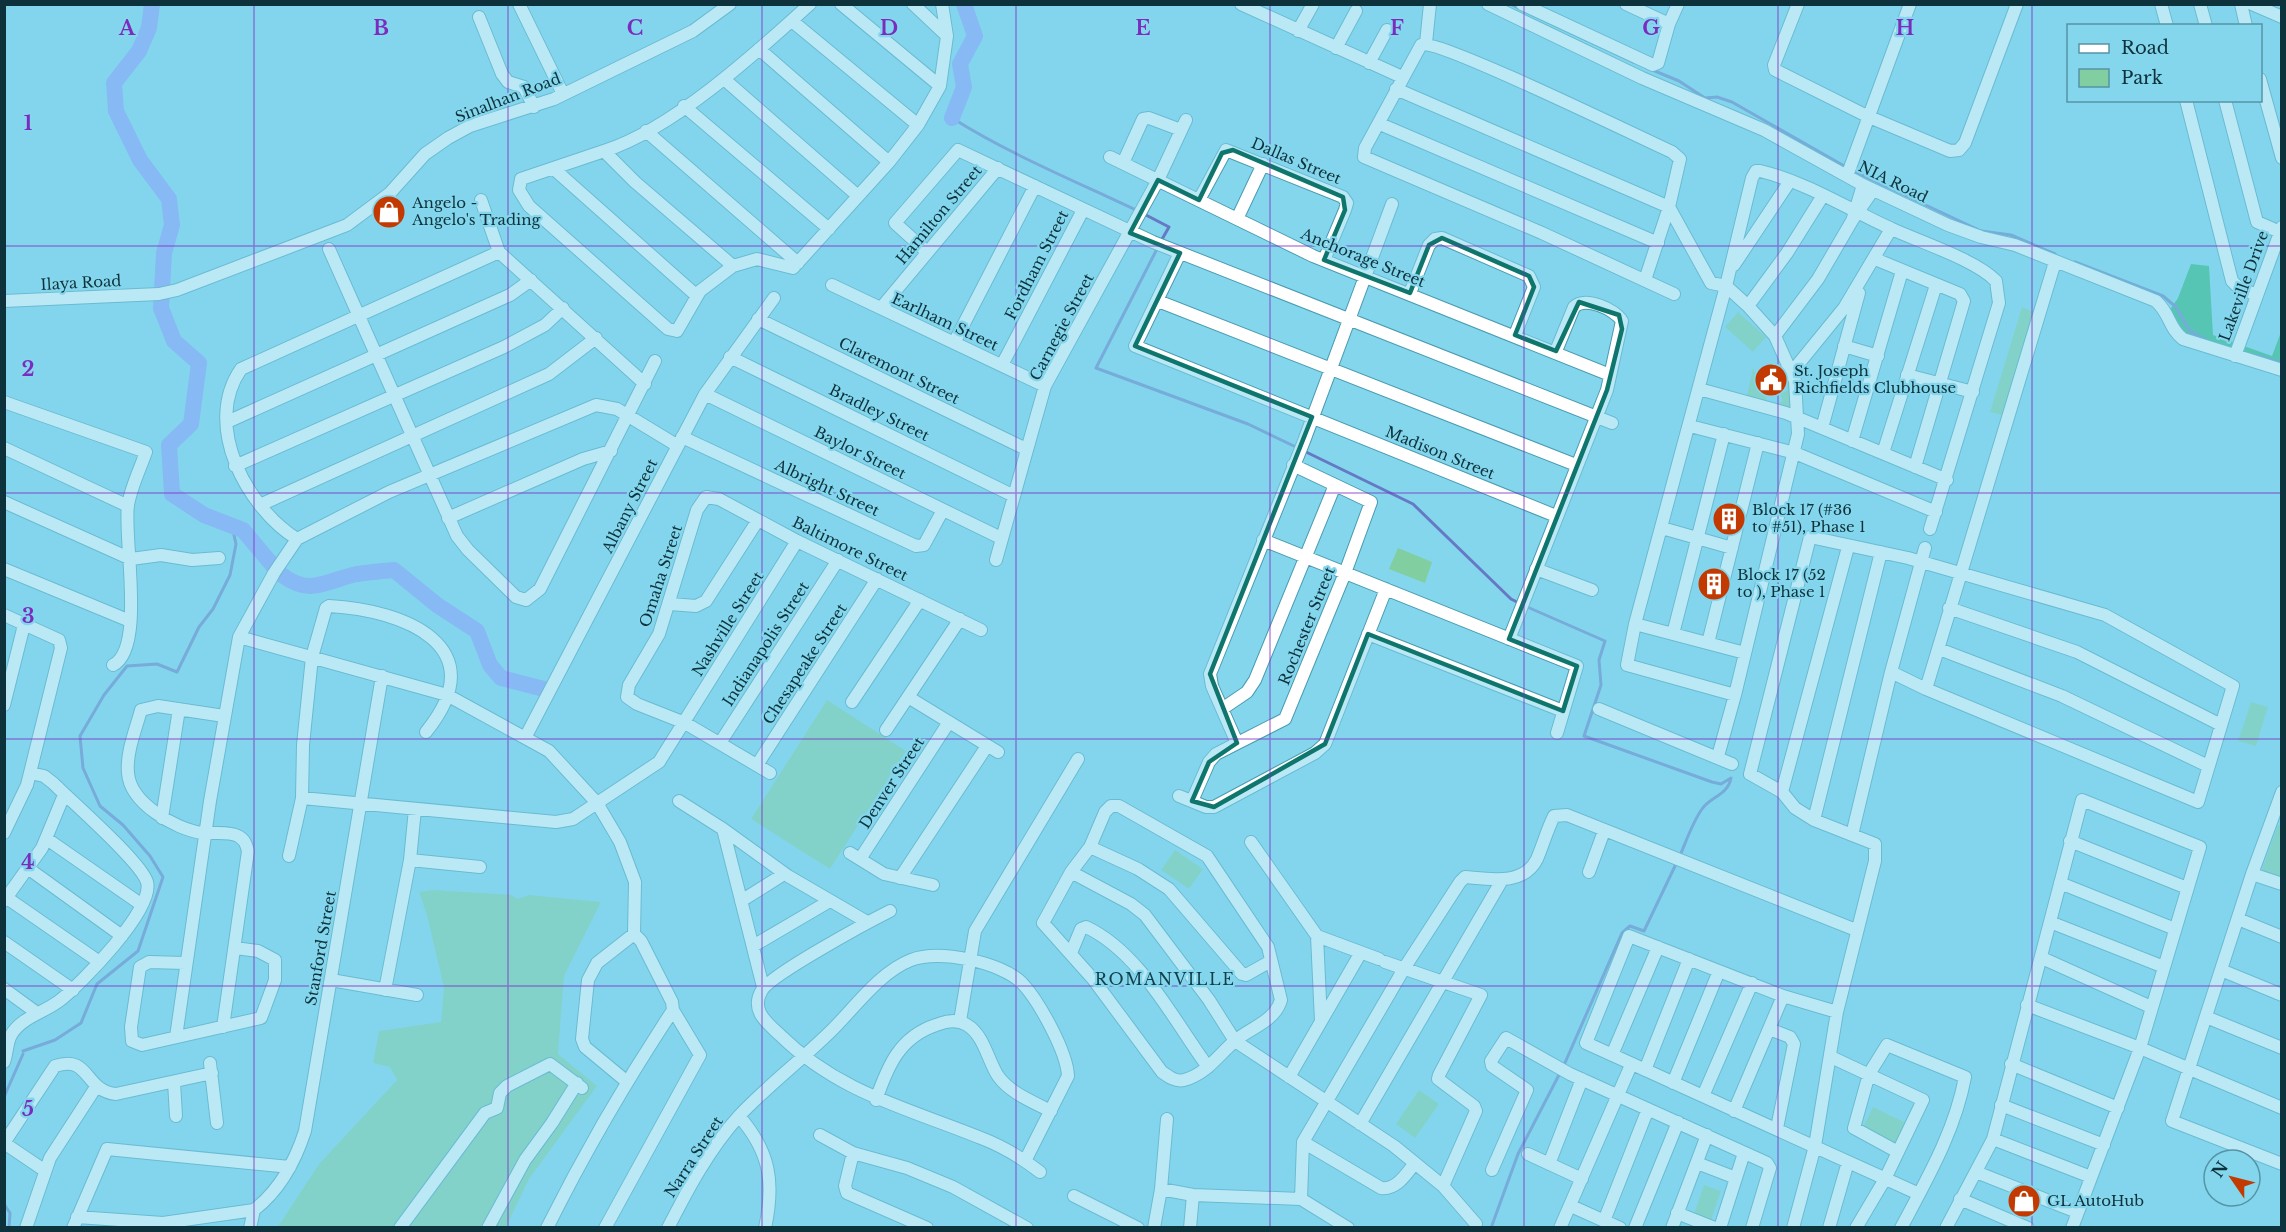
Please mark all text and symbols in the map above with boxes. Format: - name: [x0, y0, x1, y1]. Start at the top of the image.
- text: A: [118, 16, 136, 40]
- text: B: [373, 16, 389, 40]
- text: C: [627, 16, 643, 40]
- text: D: [880, 16, 898, 40]
- text: E: [1135, 16, 1151, 40]
- text: F: [1390, 16, 1404, 40]
- text: G: [1642, 16, 1660, 40]
- text: H: [1896, 16, 1915, 40]
- legend: [2067, 24, 2262, 102]
- text: Road: [2121, 37, 2169, 59]
- text: Park: [2121, 67, 2163, 89]
- street label: Sinalhan Road: [452, 69, 563, 126]
- text: 1: [24, 111, 33, 135]
- street label: Dallas Street: [1248, 133, 1344, 188]
- street label: NIA Road: [1855, 157, 1931, 207]
- street label: Hamilton Street: [892, 161, 986, 268]
- place label: Angelo - Angelo's Trading: [411, 193, 541, 229]
- shop icon: Angelo - Angelo's Trading: [371, 194, 407, 230]
- street label: Fordham Street: [1001, 206, 1073, 323]
- street label: Anchorage Street: [1297, 224, 1428, 291]
- street label: Lakeville Drive: [2215, 228, 2272, 344]
- street label: Carnegie Street: [1025, 270, 1098, 384]
- street label: Ilaya Road: [40, 271, 122, 294]
- street label: Earlham Street: [889, 289, 1002, 355]
- street label: Claremont Street: [836, 333, 963, 408]
- text: 2: [21, 357, 35, 381]
- place label: St. Joseph Richfields Clubhouse: [1794, 361, 1956, 397]
- public building icon: St. Joseph Richfields Clubhouse: [1753, 362, 1789, 398]
- street label: Bradley Street: [826, 380, 933, 445]
- street label: Baylor Street: [811, 422, 910, 483]
- street label: Madison Street: [1383, 422, 1498, 483]
- street label: Albany Street: [597, 455, 662, 557]
- street label: Albright Street: [771, 455, 883, 520]
- place label: Block 17 (#36 to #51), Phase 1: [1752, 500, 1866, 536]
- building icon: Block 17 (#36 to #51), Phase 1: [1711, 501, 1747, 537]
- street label: Baltimore Street: [789, 512, 911, 585]
- street label: Omaha Street: [635, 522, 686, 629]
- street label: Rochester Street: [1274, 564, 1339, 688]
- place label: Block 17 (52 to ), Phase 1: [1737, 565, 1826, 601]
- building icon: Block 17 (52 to ), Phase 1: [1696, 566, 1732, 602]
- street label: Nashville Street: [688, 567, 768, 680]
- street label: Indianapolis Street: [718, 577, 813, 710]
- street label: Chesapeake Street: [759, 600, 851, 728]
- text: 3: [22, 604, 34, 628]
- street label: Denver Street: [855, 733, 928, 832]
- text: 4: [21, 850, 35, 874]
- street label: Stanford Street: [301, 889, 340, 1007]
- district label: ROMANVILLE: [1095, 969, 1235, 989]
- text: 5: [22, 1097, 34, 1121]
- street label: Narra Street: [660, 1112, 727, 1201]
- north arrow: [2202, 1148, 2262, 1208]
- text: N: [2207, 1157, 2232, 1181]
- shop icon: GL AutoHub: [2006, 1183, 2042, 1219]
- place label: GL AutoHub: [2047, 1191, 2144, 1210]

